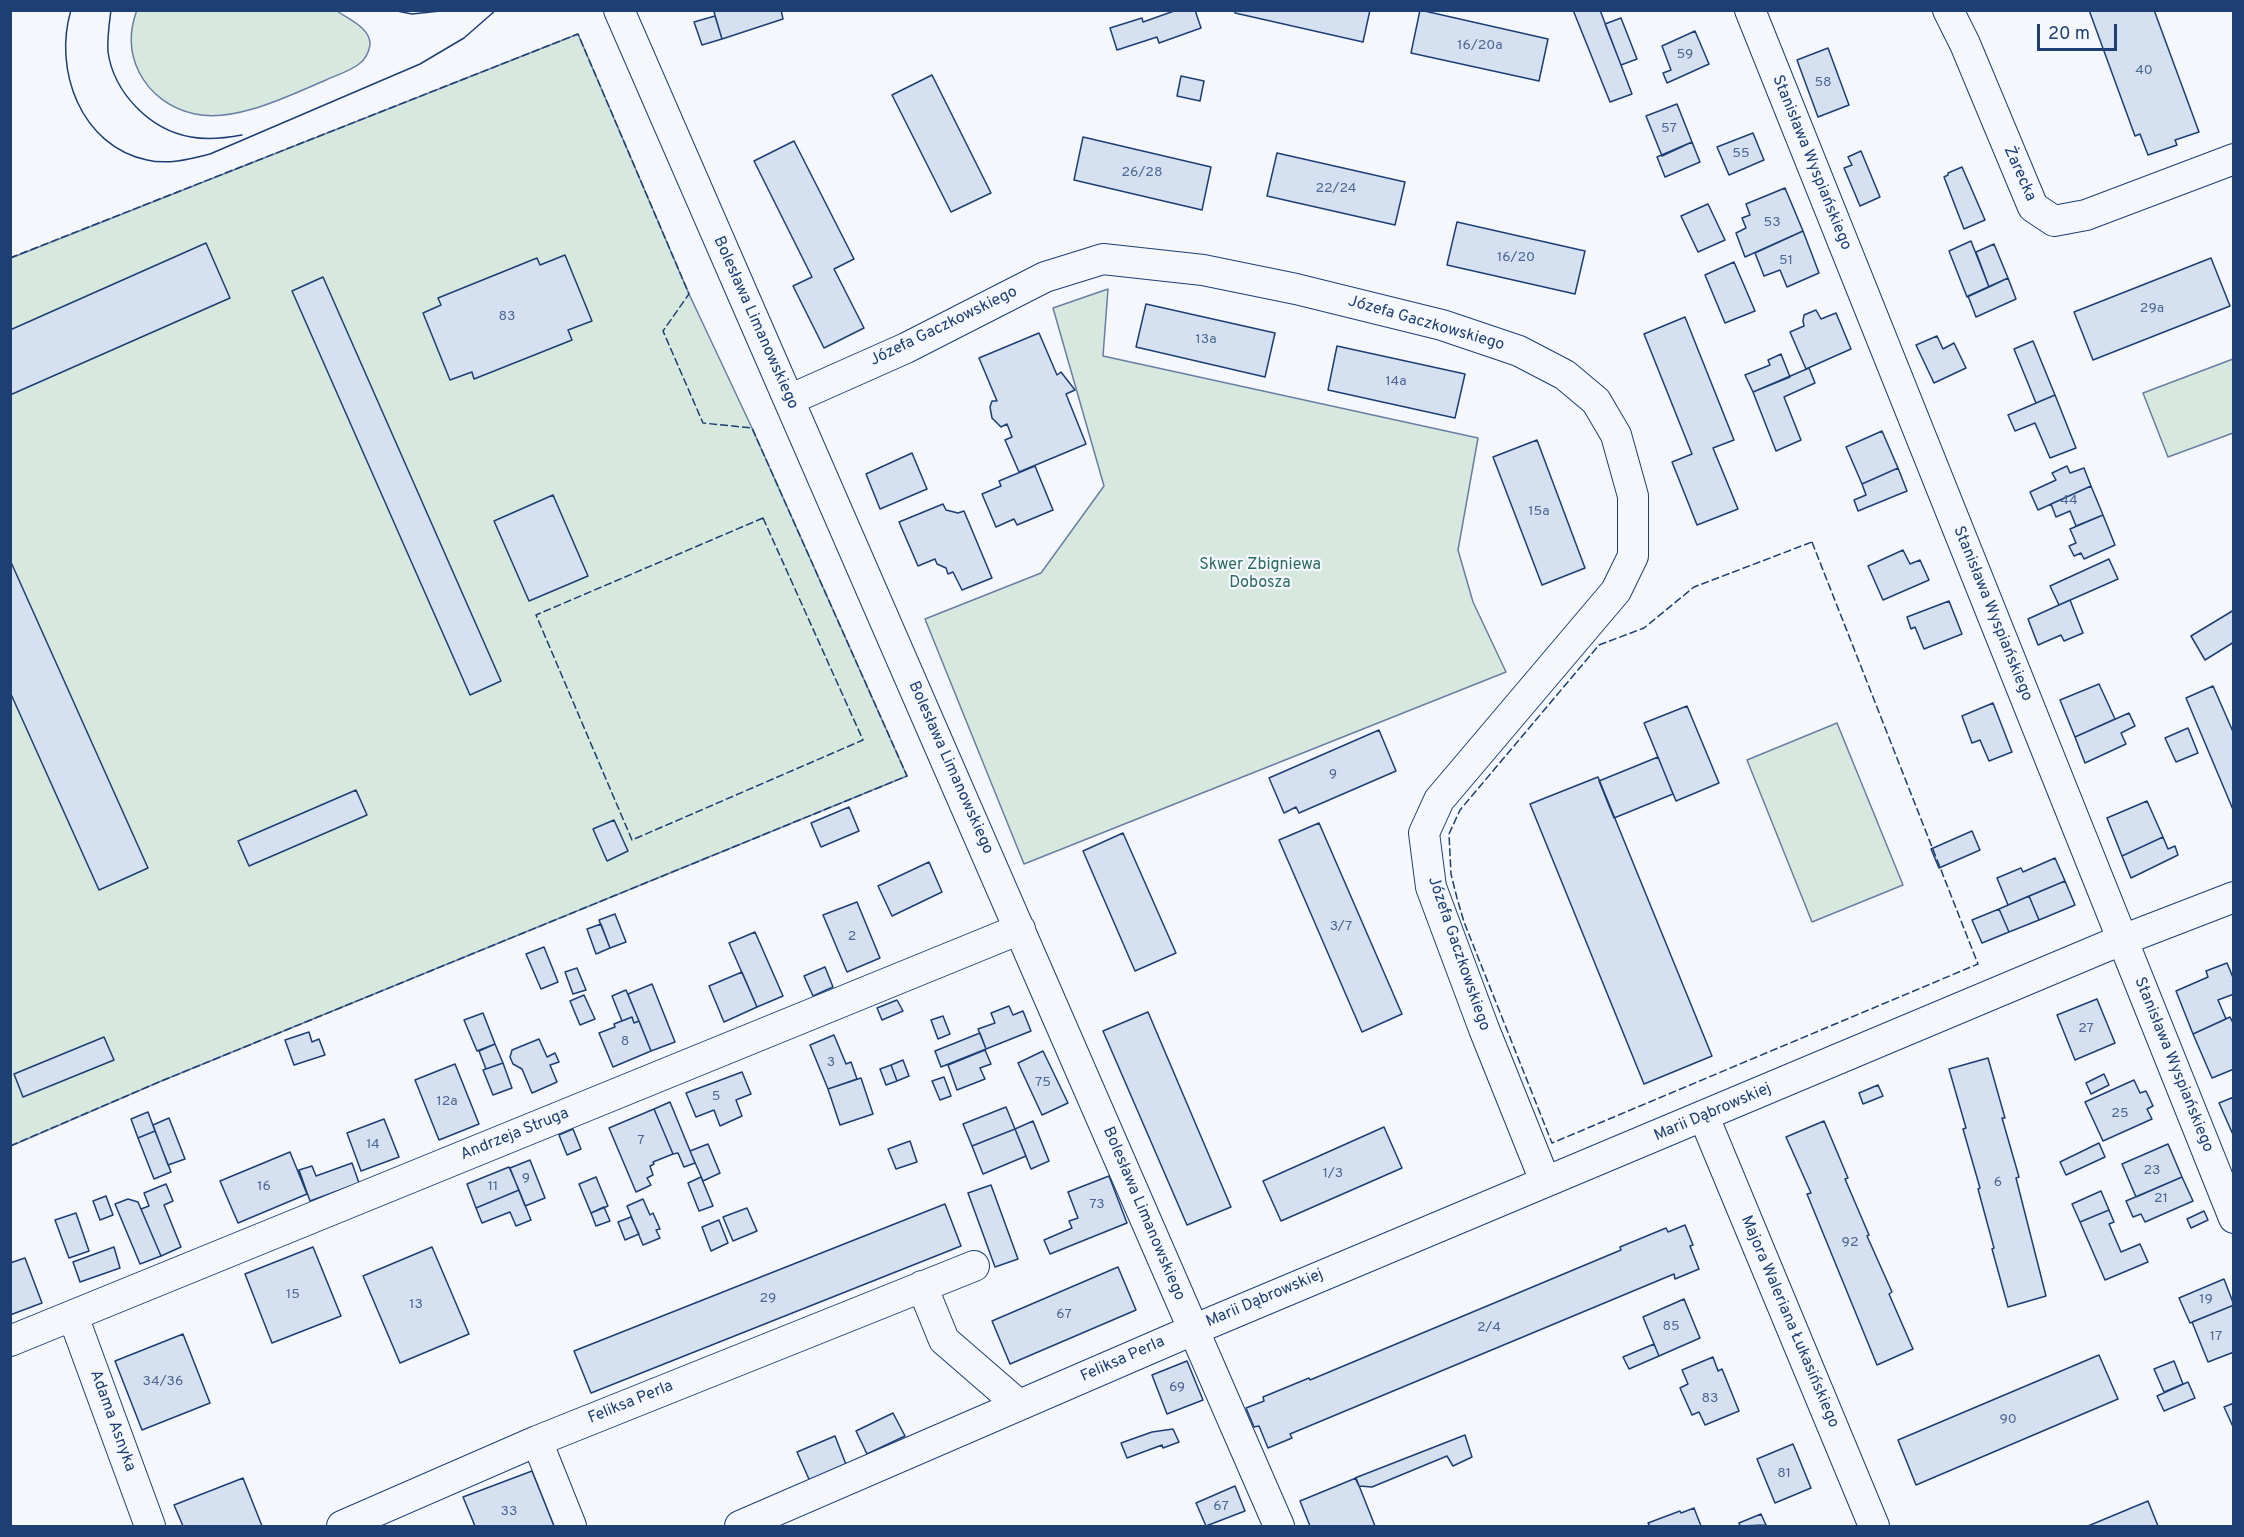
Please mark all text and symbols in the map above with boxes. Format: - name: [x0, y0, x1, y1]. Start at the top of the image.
- scale bar: [2040, 12, 2120, 50]
- text: 20 m: [2048, 23, 2090, 46]
- house number: 16/20a: [1457, 38, 1503, 54]
- house number: 59: [1677, 47, 1693, 63]
- house number: 40: [2135, 63, 2153, 79]
- street label: Stanisława Wyspiańskiego: [1767, 73, 1855, 253]
- house number: 58: [1814, 75, 1832, 91]
- house number: 57: [1661, 121, 1677, 137]
- street label: Żarecka: [1998, 143, 2040, 205]
- house number: 55: [1732, 146, 1750, 162]
- house number: 26/28: [1122, 165, 1162, 181]
- house number: 22/24: [1315, 181, 1357, 197]
- house number: 53: [1763, 215, 1781, 231]
- street label: Bolesława Limanowskiego: [708, 234, 802, 412]
- house number: 16/20: [1497, 250, 1535, 266]
- house number: 51: [1779, 253, 1793, 269]
- street label: Józefa Gaczkowskiego: [867, 283, 1021, 371]
- street label: Józefa Gaczkowskiego: [1346, 292, 1506, 356]
- house number: 29a: [2140, 301, 2164, 317]
- house number: 83: [499, 309, 515, 325]
- house number: 13a: [1195, 332, 1217, 348]
- house number: 14a: [1386, 374, 1406, 390]
- house number: 44: [2060, 493, 2078, 509]
- house number: 15a: [1528, 504, 1550, 520]
- street label: Stanisława Wyspiańskiego: [1948, 524, 2036, 704]
- park label: Skwer Zbigniewa Dobosza: [1199, 556, 1321, 594]
- street label: Bolesława Limanowskiego: [903, 679, 997, 857]
- house number: 9: [1329, 767, 1337, 783]
- street label: Józefa Gaczkowskiego: [1423, 874, 1493, 1034]
- house number: 3/7: [1330, 919, 1352, 935]
- house number: 2: [848, 929, 856, 945]
- street label: Stanisława Wyspiańskiego: [2129, 975, 2217, 1155]
- house number: 27: [2078, 1021, 2094, 1037]
- house number: 8: [621, 1034, 629, 1050]
- house number: 3: [827, 1055, 835, 1071]
- house number: 75: [1035, 1075, 1051, 1091]
- street label: Marii Dąbrowskiej: [1651, 1080, 1775, 1146]
- house number: 5: [712, 1089, 720, 1105]
- house number: 12a: [436, 1094, 458, 1110]
- street label: Andrzeja Struga: [458, 1105, 572, 1165]
- house number: 25: [2111, 1106, 2129, 1122]
- street label: Bolesława Limanowskiego: [1098, 1124, 1188, 1304]
- house number: 7: [637, 1133, 645, 1149]
- house number: 14: [366, 1137, 380, 1153]
- house number: 23: [2144, 1163, 2160, 1179]
- house number: 1/3: [1323, 1166, 1343, 1182]
- house number: 9: [522, 1171, 530, 1187]
- house number: 6: [1994, 1175, 2002, 1191]
- house number: 16: [257, 1179, 271, 1195]
- house number: 11: [488, 1179, 498, 1195]
- house number: 21: [2154, 1191, 2168, 1207]
- house number: 73: [1089, 1197, 1105, 1213]
- street label: Majora Waleriana Łukasińskiego: [1735, 1213, 1843, 1431]
- house number: 92: [1842, 1235, 1858, 1251]
- street label: Marii Dąbrowskiej: [1203, 1266, 1327, 1332]
- house number: 15: [286, 1287, 300, 1303]
- house number: 29: [760, 1291, 776, 1307]
- house number: 19: [2199, 1292, 2213, 1308]
- house number: 13: [409, 1297, 423, 1313]
- house number: 67: [1056, 1307, 1072, 1323]
- house number: 85: [1662, 1319, 1680, 1335]
- house number: 2/4: [1477, 1320, 1501, 1336]
- house number: 17: [2210, 1329, 2222, 1345]
- street label: Feliksa Perla: [1078, 1333, 1168, 1387]
- street label: Adama Asnyka: [85, 1368, 139, 1474]
- house number: 34/36: [143, 1374, 183, 1390]
- street label: Feliksa Perla: [586, 1377, 676, 1429]
- house number: 69: [1169, 1380, 1185, 1396]
- house number: 83: [1702, 1391, 1718, 1407]
- house number: 90: [1999, 1412, 2017, 1428]
- house number: 81: [1777, 1466, 1791, 1482]
- house number: 67: [1213, 1499, 1229, 1515]
- house number: 33: [501, 1504, 517, 1520]

